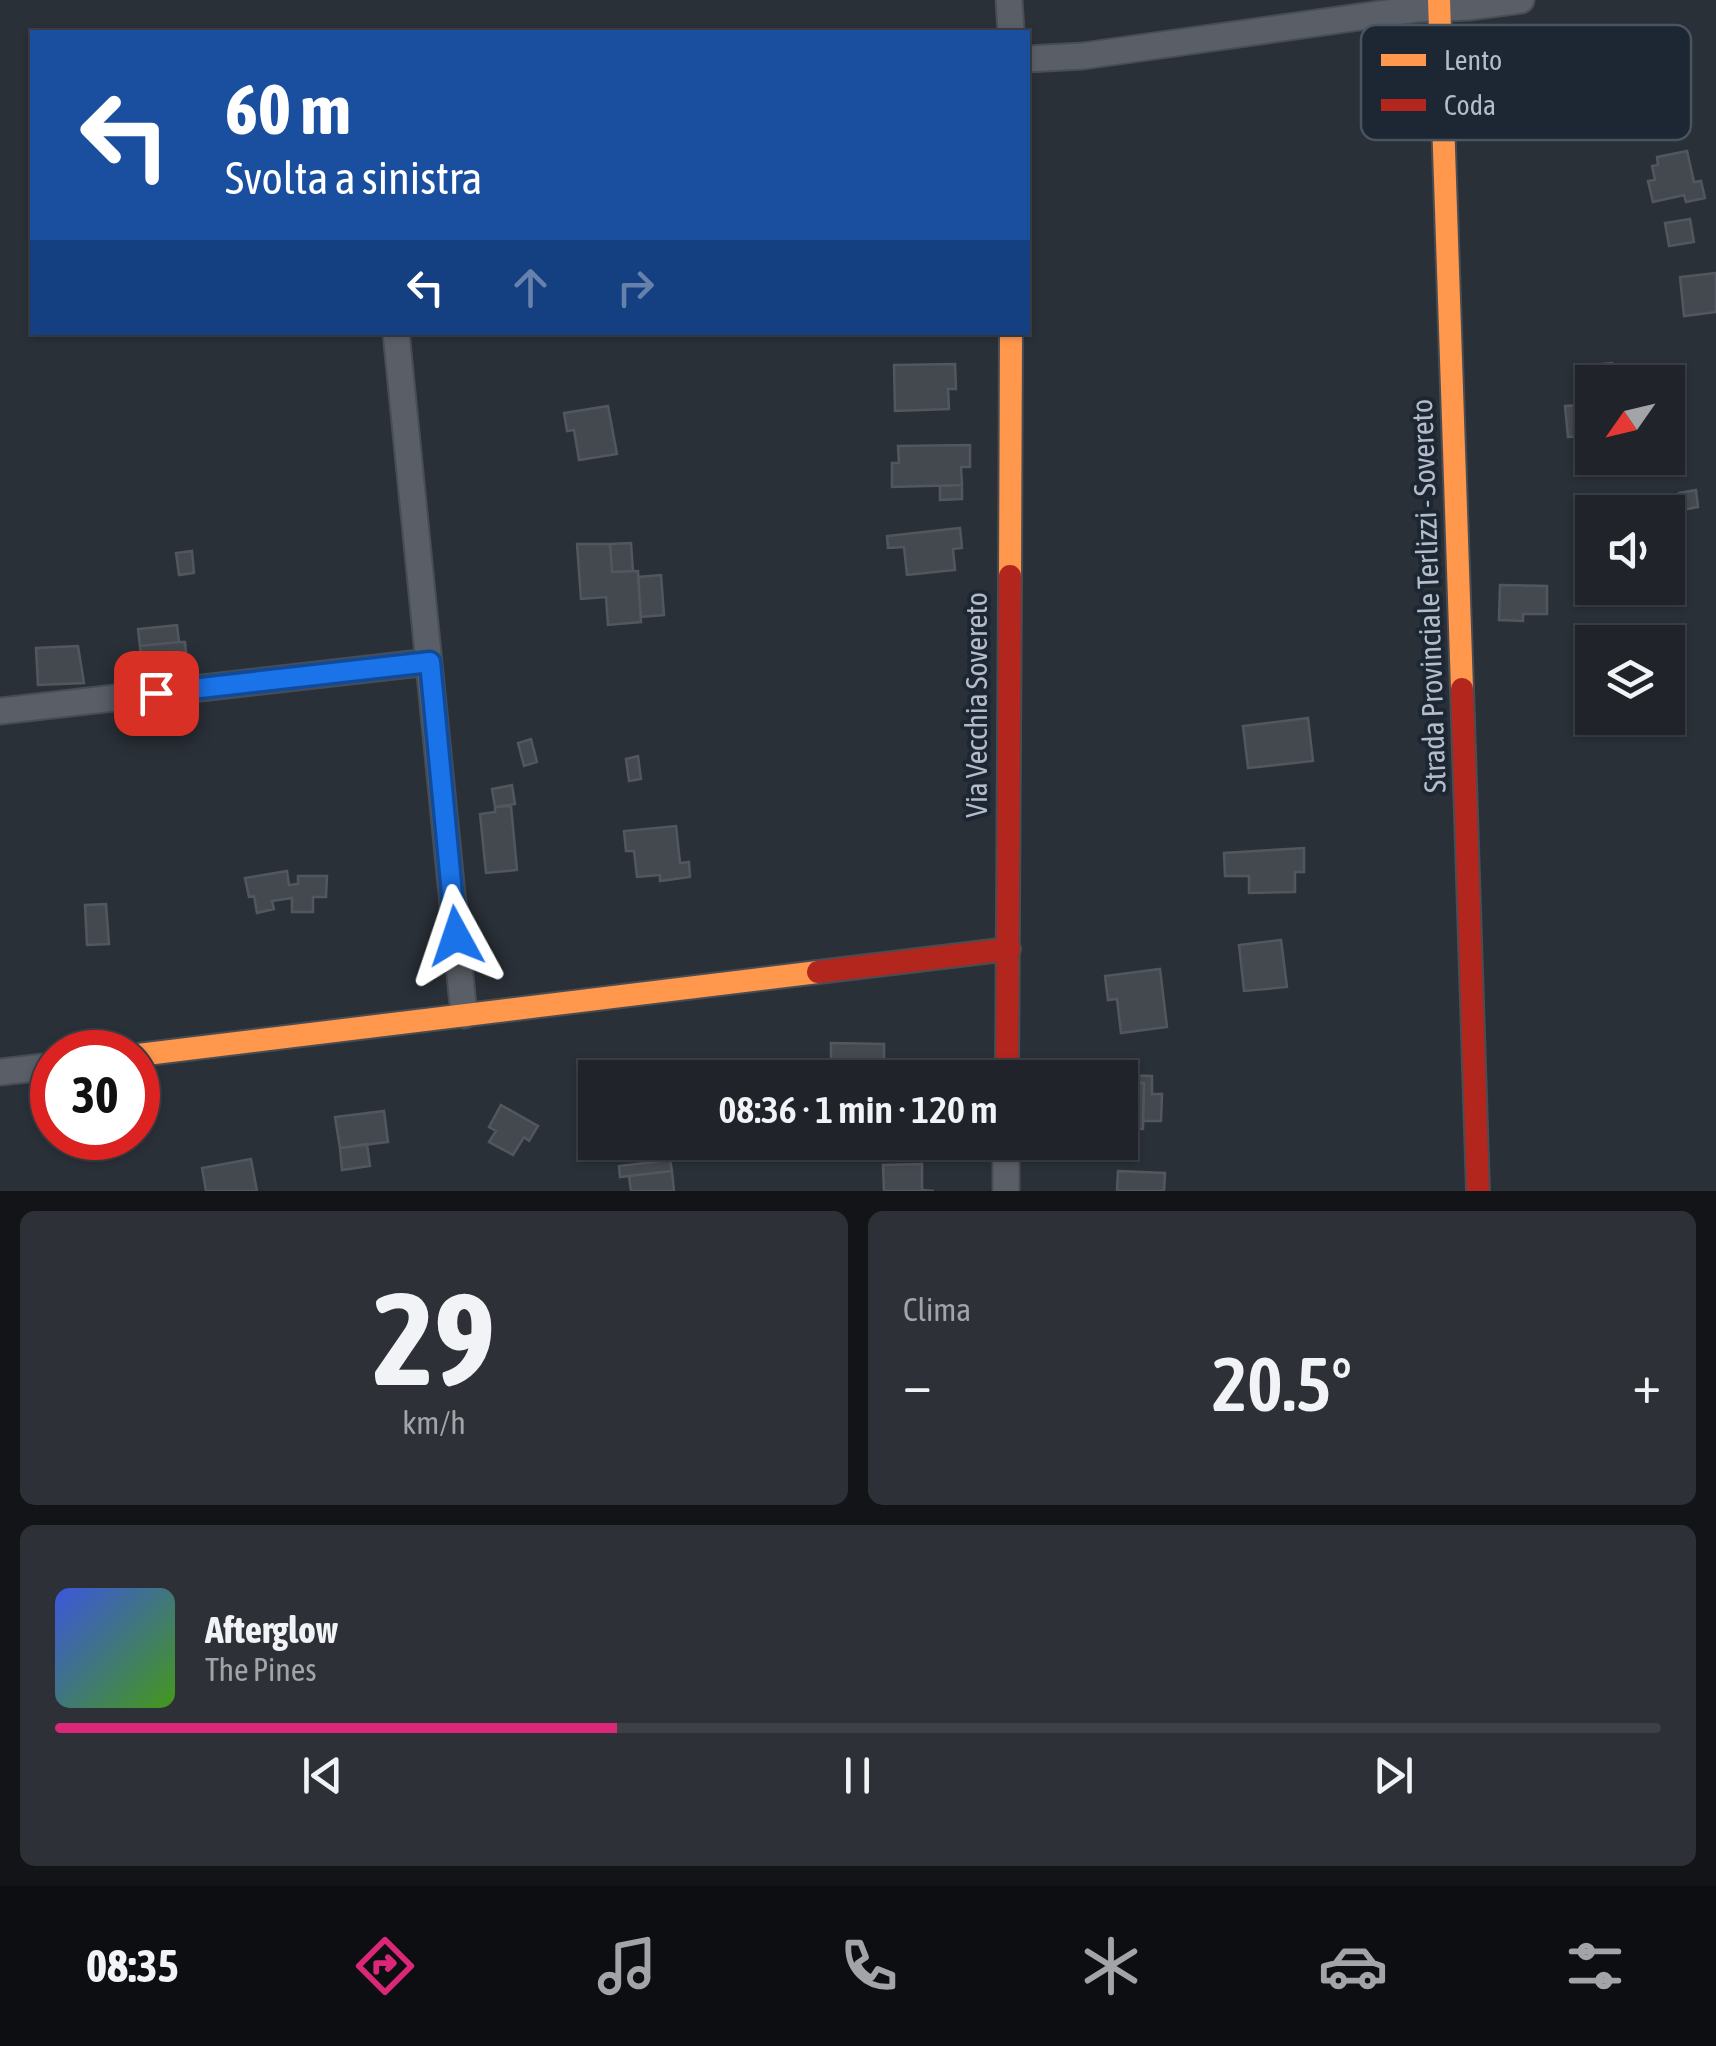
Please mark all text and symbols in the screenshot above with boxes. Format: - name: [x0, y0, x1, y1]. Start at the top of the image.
- legend: [1361, 25, 1691, 140]
- text: Lento: [1444, 44, 1502, 76]
- text: 60 m: [225, 69, 351, 149]
- icon: left: [60, 70, 190, 200]
- text: Coda: [1444, 89, 1496, 121]
- text: Svolta a sinistra: [225, 152, 482, 204]
- icon: left: [398, 260, 453, 315]
- icon: ahead: [503, 260, 558, 315]
- icon: right: [608, 260, 663, 315]
- north arrow: [1575, 365, 1685, 475]
- map controls: [1575, 365, 1685, 735]
- street label: Strada Provinciale Terlizzi - Sovereto: [1404, 398, 1452, 794]
- button: sound: [1575, 495, 1685, 605]
- street label: Via Vecchia Sovereto: [959, 592, 993, 818]
- button: layers: [1575, 625, 1685, 735]
- pin: [114, 651, 199, 736]
- icon: arrive: [129, 666, 184, 721]
- position arrow: [404, 884, 508, 988]
- speed limit sign: 30: [30, 1030, 160, 1160]
- text: 08:36 · 1 min · 120 m: [718, 1088, 998, 1131]
- text: 29: [373, 1264, 495, 1413]
- text: Clima: [903, 1291, 971, 1328]
- text: 20.5°: [1212, 1341, 1352, 1427]
- text: −: [903, 1352, 932, 1415]
- text: +: [1632, 1352, 1661, 1415]
- text: km/h: [402, 1404, 466, 1441]
- text: Afterglow: [205, 1608, 338, 1651]
- text: The Pines: [205, 1651, 317, 1688]
- icon: previous: [295, 1748, 350, 1803]
- icon: pause: [830, 1748, 885, 1803]
- icon: next: [1366, 1748, 1421, 1803]
- icon: directions: [350, 1931, 420, 2001]
- icon: music: [592, 1931, 662, 2001]
- icon: phone: [834, 1931, 904, 2001]
- icon: climate: [1076, 1931, 1146, 2001]
- icon: car: [1318, 1931, 1388, 2001]
- icon: filters: [1560, 1931, 1630, 2001]
- text: 08:35: [86, 1940, 179, 1992]

